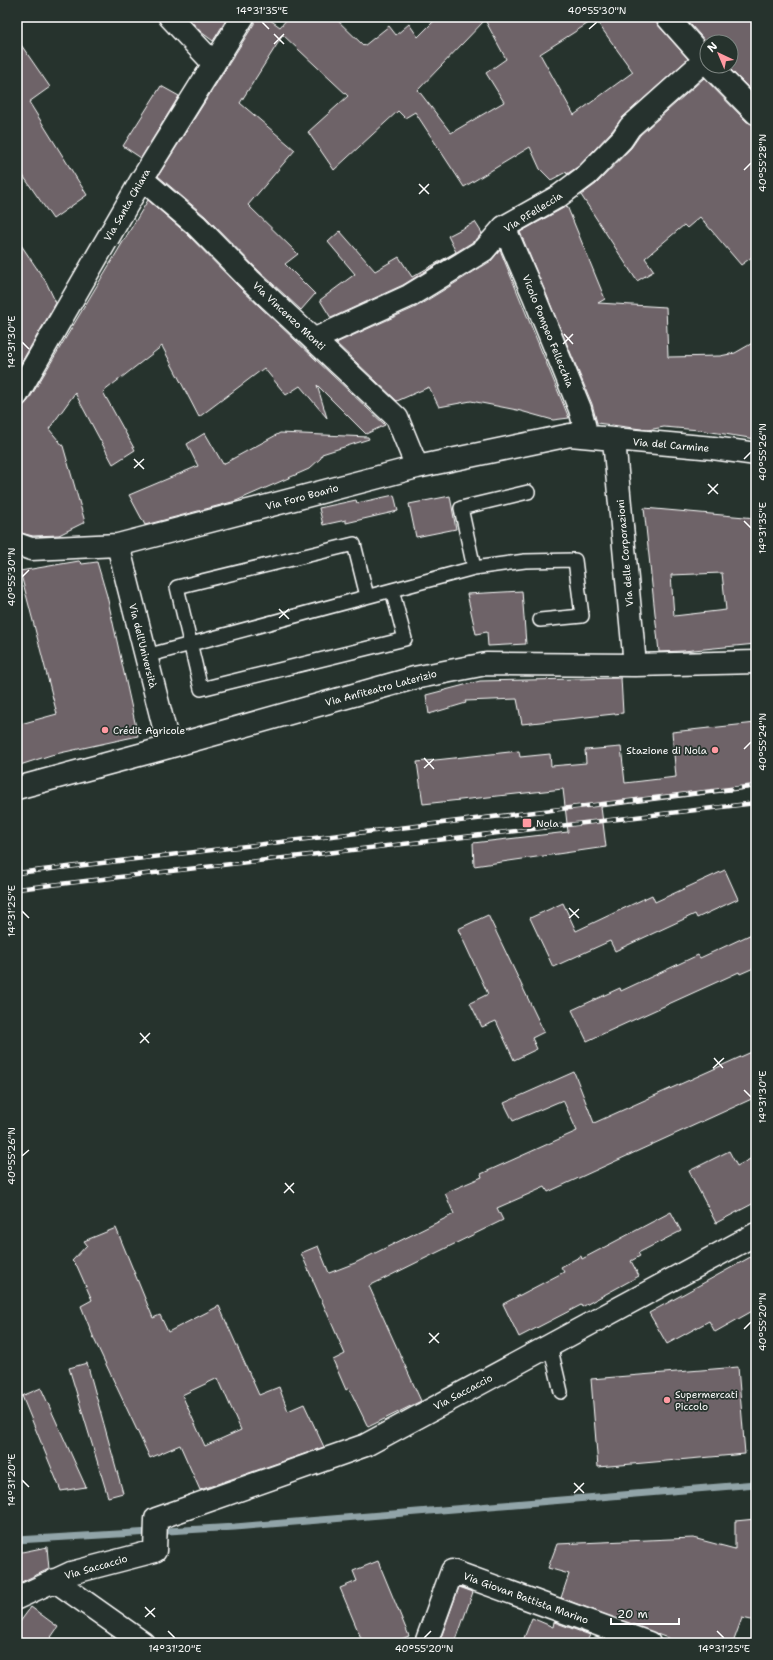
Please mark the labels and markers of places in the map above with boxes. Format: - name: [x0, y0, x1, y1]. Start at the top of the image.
- place label: Crédit Agricole: [113, 724, 185, 737]
- marker: Crédit Agricole: [100, 725, 110, 735]
- place label: Stazione di Nola: [626, 744, 708, 757]
- marker: Stazione di Nola: [710, 745, 720, 755]
- marker: Nola: [521, 817, 533, 829]
- place label: Nola: [536, 817, 560, 830]
- place label: Supermercati Piccolo: [675, 1388, 738, 1413]
- marker: Supermercati Piccolo: [662, 1395, 672, 1405]

